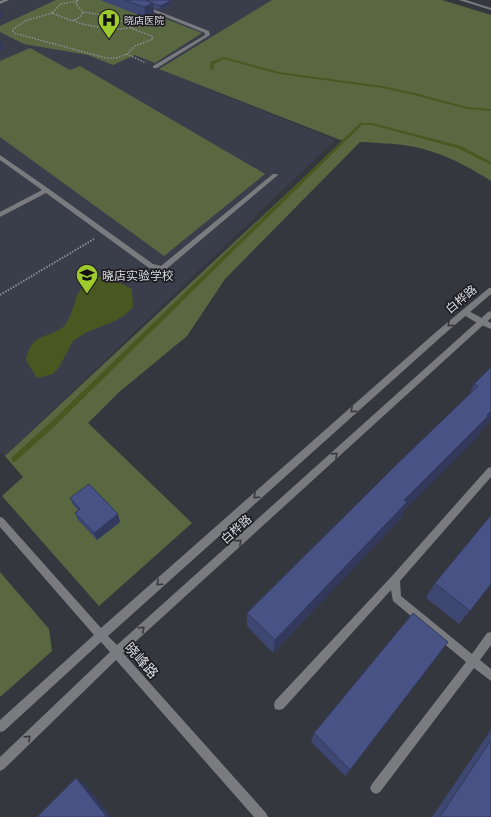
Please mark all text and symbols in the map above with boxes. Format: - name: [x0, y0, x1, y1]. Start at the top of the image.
- hospital icon: 晓店医院: [96, 7, 122, 40]
- place label: 晓店医院: [124, 13, 164, 27]
- school or university icon: 晓店实验学校: [74, 262, 100, 295]
- place label: 晓店实验学校: [102, 267, 174, 284]
- street label: 白桦路: [442, 281, 480, 317]
- one-way arrow: [448, 319, 455, 326]
- one-way arrow: [350, 405, 358, 413]
- one-way arrow: [331, 453, 338, 460]
- one-way arrow: [253, 492, 261, 499]
- street label: 白桦路: [217, 511, 255, 547]
- one-way arrow: [234, 539, 242, 547]
- one-way arrow: [156, 578, 164, 586]
- one-way arrow: [138, 627, 145, 634]
- street label: 晓峰路: [121, 638, 163, 682]
- one-way arrow: [23, 735, 31, 743]

